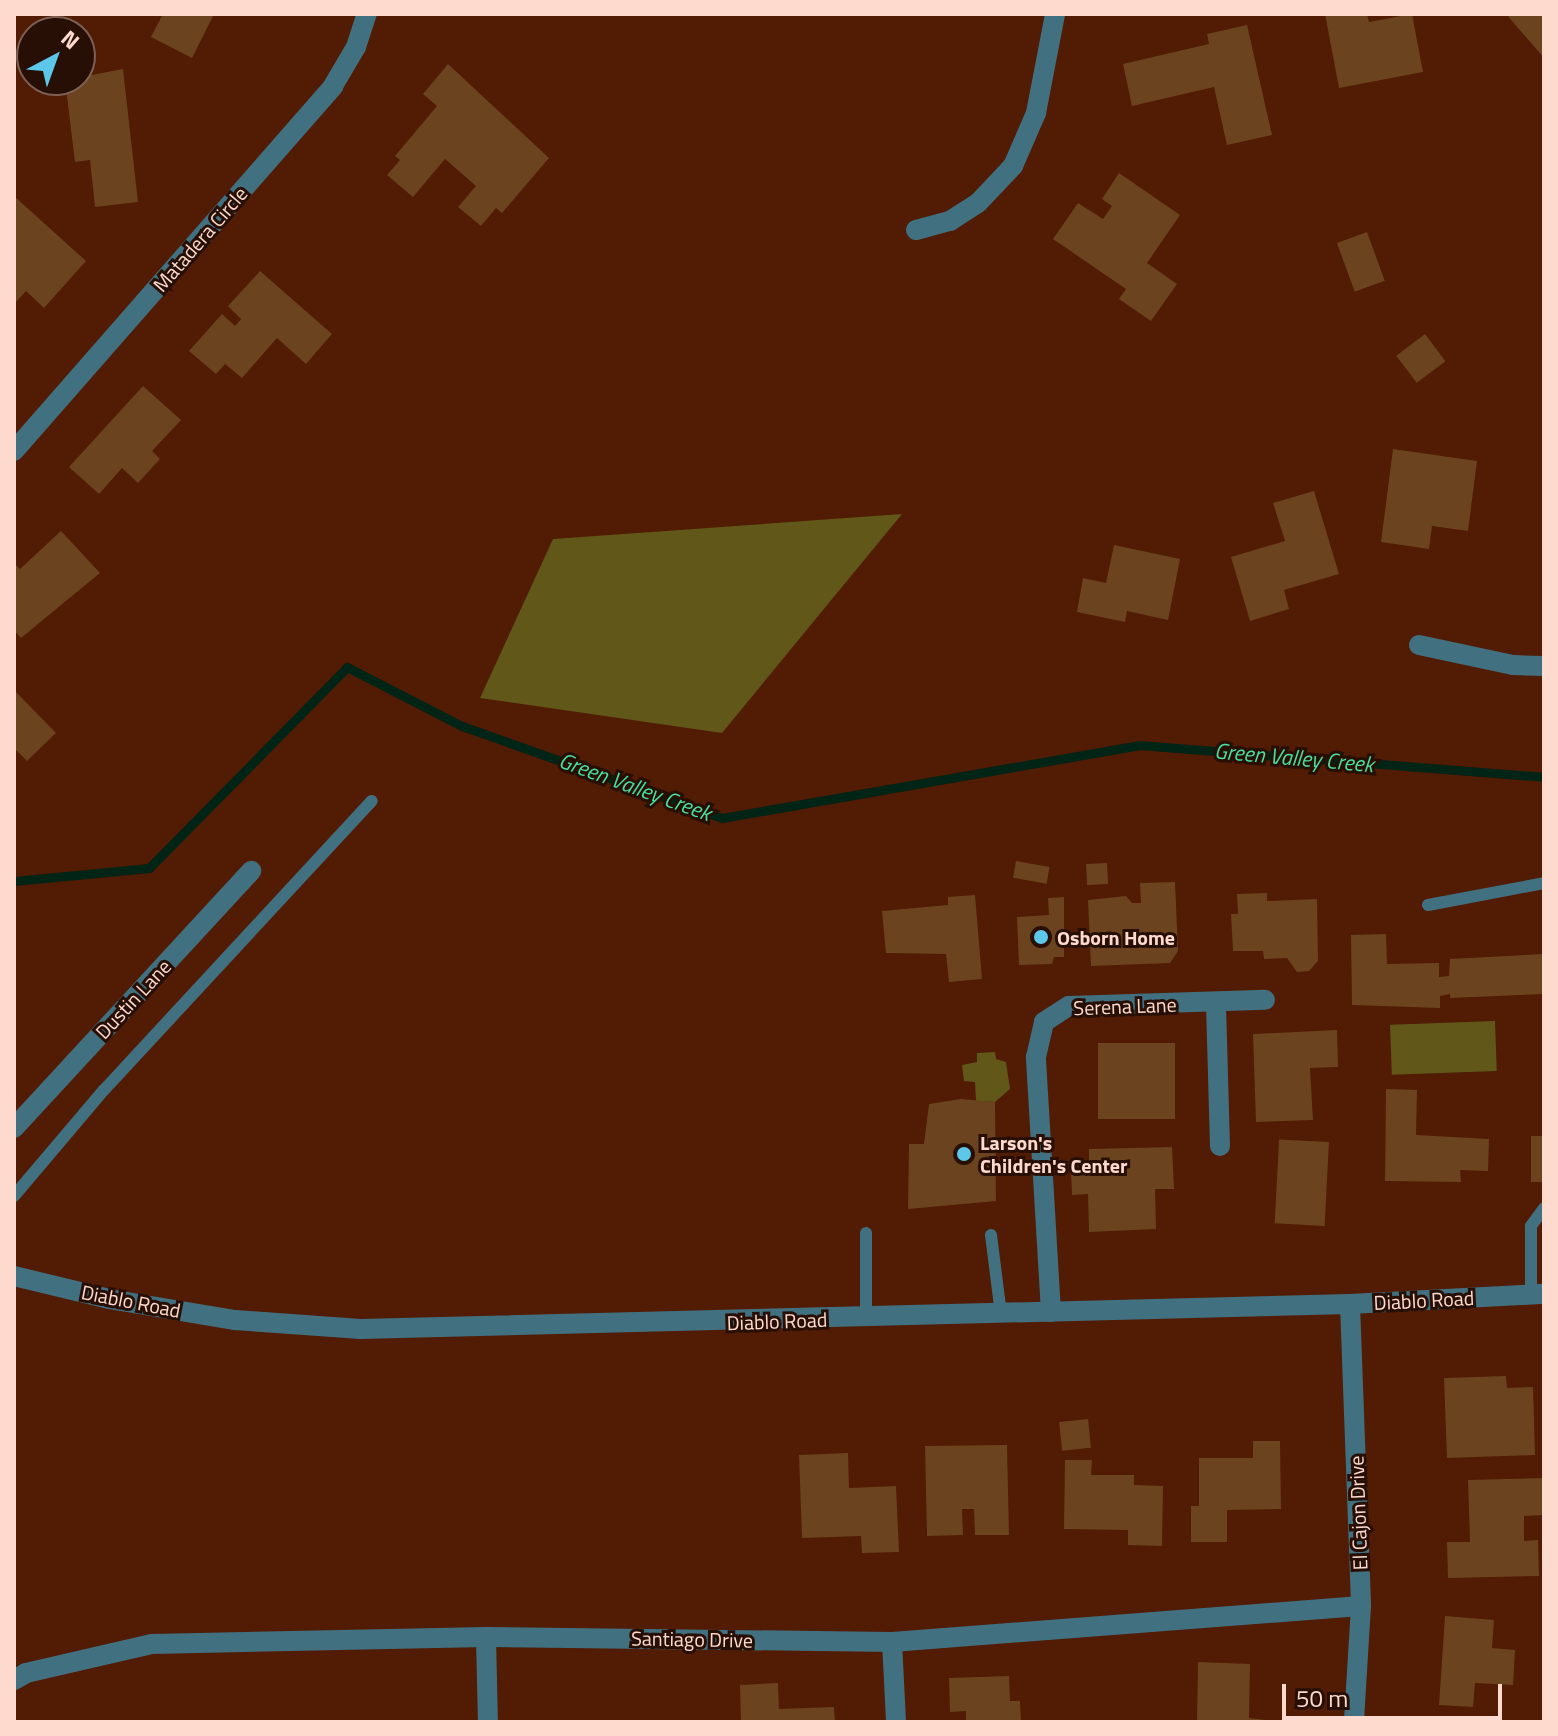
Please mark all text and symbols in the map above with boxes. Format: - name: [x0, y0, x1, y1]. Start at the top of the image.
- north arrow: [16, 16, 96, 96]
- text: N: [54, 22, 87, 57]
- street label: Matadera Circle: [148, 182, 252, 296]
- water label: Green Valley Creek: [1213, 738, 1375, 778]
- water label: Green Valley Creek: [555, 747, 715, 827]
- place label: Osborn Home: [1057, 925, 1175, 949]
- marker: Osborn Home: [1032, 928, 1050, 946]
- street label: Dustin Lane: [90, 954, 176, 1044]
- street label: Serena Lane: [1073, 992, 1177, 1020]
- place label: Larson's Children's Center: [980, 1130, 1127, 1177]
- marker: Larson's Children's Center: [955, 1145, 973, 1163]
- street label: Diablo Road: [79, 1280, 183, 1322]
- street label: Diablo Road: [1373, 1285, 1475, 1315]
- street label: Diablo Road: [726, 1307, 828, 1335]
- street label: El Cajon Drive: [1344, 1455, 1372, 1571]
- street label: Santiago Drive: [631, 1626, 753, 1652]
- scale bar: [1286, 1668, 1506, 1718]
- text: 50 m: [1296, 1680, 1348, 1716]

